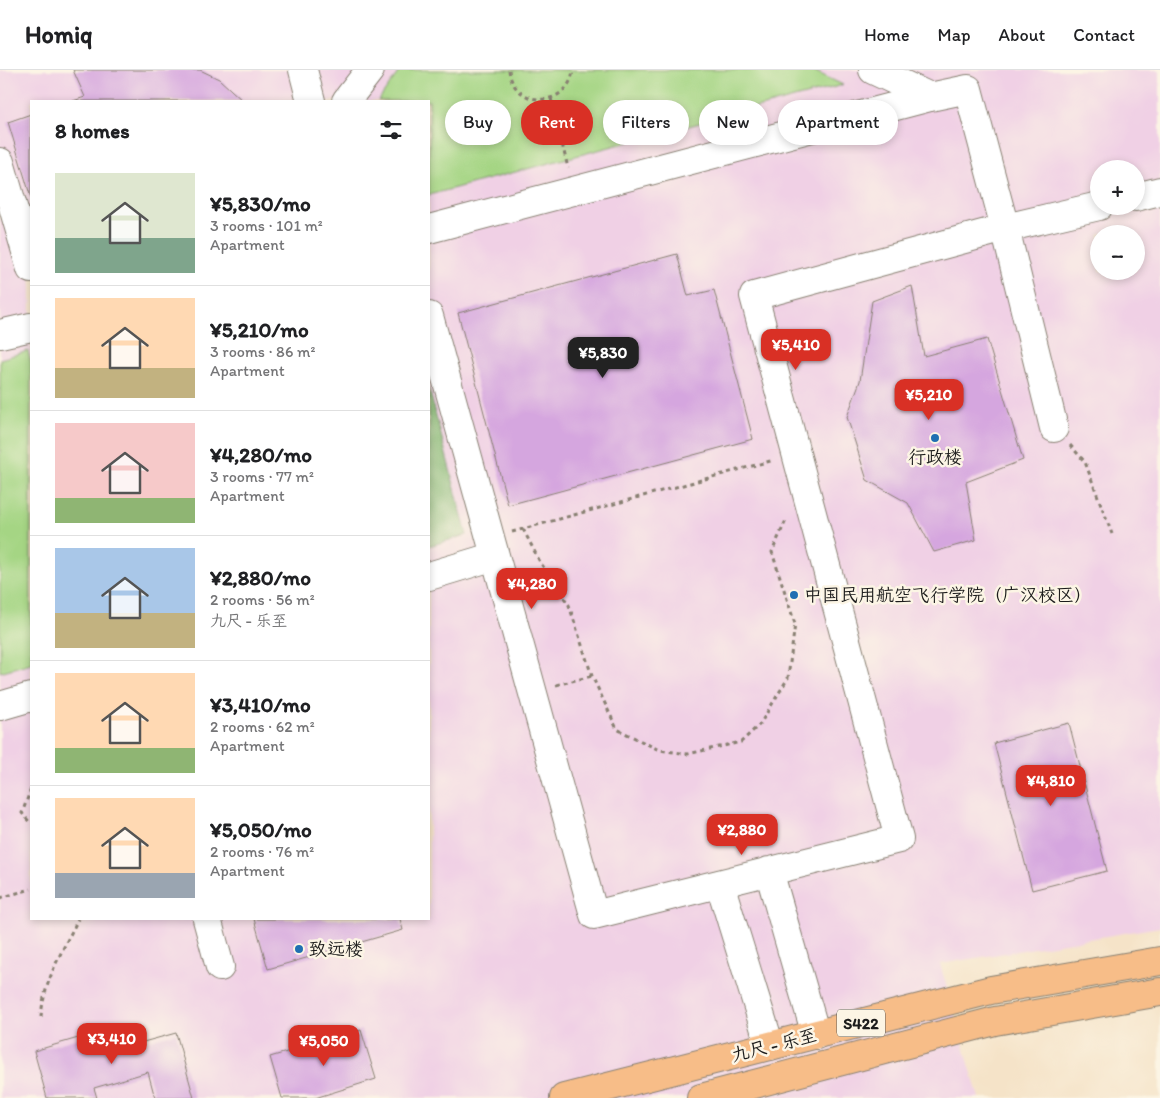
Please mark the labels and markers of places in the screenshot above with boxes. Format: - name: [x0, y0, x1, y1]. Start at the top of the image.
- pin: ¥5,410: [755, 328, 837, 371]
- pin: ¥5,830: [562, 336, 644, 379]
- pin: ¥5,210: [888, 378, 970, 421]
- marker: 行政楼: [929, 432, 941, 444]
- place label: 行政楼: [908, 446, 962, 468]
- pin: ¥4,280: [491, 568, 573, 610]
- place label: 中国民用航空飞行学院（广汉校区）: [804, 584, 1092, 606]
- marker: 中国民用航空飞行学院（广汉校区）: [788, 589, 800, 601]
- pin: ¥4,810: [1010, 764, 1092, 807]
- pin: ¥2,880: [701, 814, 783, 856]
- place label: 致远楼: [309, 938, 363, 960]
- marker: 致远楼: [293, 943, 305, 955]
- pin: ¥3,410: [71, 1022, 153, 1065]
- pin: ¥5,050: [283, 1024, 365, 1067]

